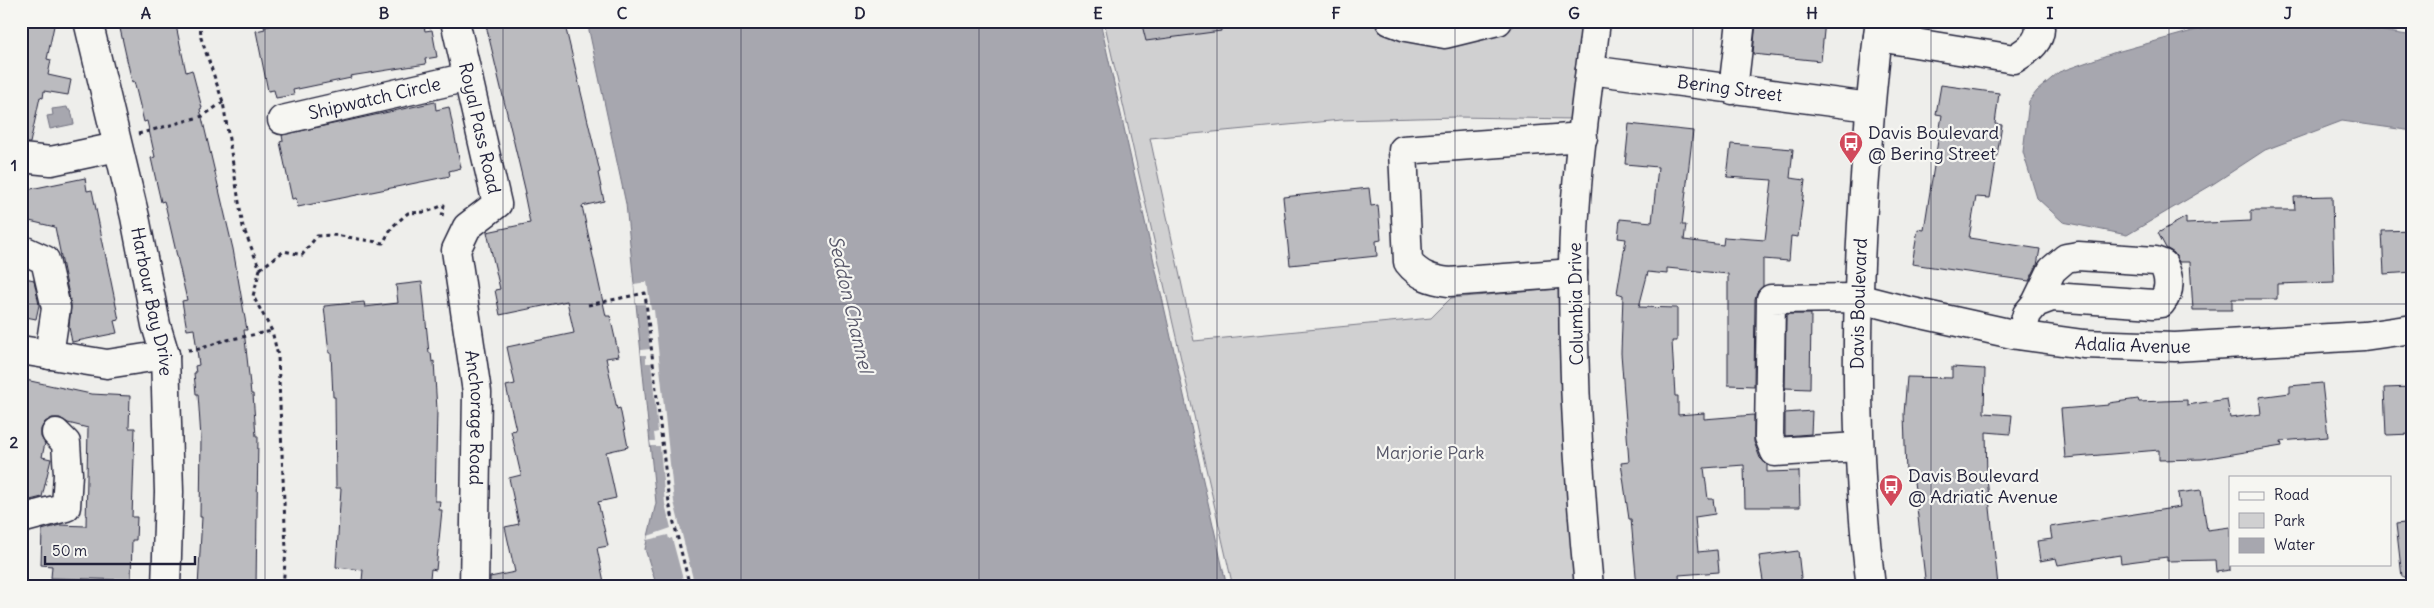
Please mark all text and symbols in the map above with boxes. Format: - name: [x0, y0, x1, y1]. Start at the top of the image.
- text: A: [141, 3, 151, 23]
- text: B: [379, 3, 390, 23]
- text: C: [617, 3, 628, 23]
- text: D: [854, 3, 866, 23]
- text: E: [1093, 3, 1103, 23]
- text: F: [1331, 3, 1341, 23]
- text: G: [1568, 3, 1580, 23]
- text: H: [1806, 3, 1818, 23]
- text: I: [2047, 3, 2054, 23]
- text: J: [2284, 3, 2293, 23]
- street label: Royal Pass Road: [454, 60, 506, 196]
- street label: Bering Street: [1676, 70, 1784, 106]
- street label: Shipwatch Circle: [306, 72, 443, 125]
- place label: Davis Boulevard @ Bering Street: [1868, 121, 1999, 165]
- bus stop icon: Davis Boulevard @ Bering Street: [1838, 130, 1864, 164]
- text: 1: [11, 155, 17, 175]
- street label: Harbour Bay Drive: [126, 225, 178, 376]
- water label: Seddon Channel: [824, 233, 879, 378]
- street label: Davis Boulevard: [1846, 237, 1872, 369]
- street label: Columbia Drive: [1563, 242, 1588, 366]
- street label: Adalia Avenue: [2074, 331, 2191, 358]
- street label: Anchorage Road: [460, 348, 489, 486]
- text: 2: [10, 432, 19, 452]
- park label: Marjorie Park: [1376, 441, 1484, 464]
- place label: Davis Boulevard @ Adriatic Avenue: [1908, 464, 2058, 508]
- bus stop icon: Davis Boulevard @ Adriatic Avenue: [1878, 473, 1904, 507]
- legend: [2229, 476, 2392, 566]
- text: Road: [2274, 485, 2309, 504]
- text: Park: [2274, 511, 2305, 530]
- scale bar: [45, 533, 195, 565]
- text: Water: [2274, 535, 2315, 554]
- text: 50 m: [52, 541, 87, 560]

